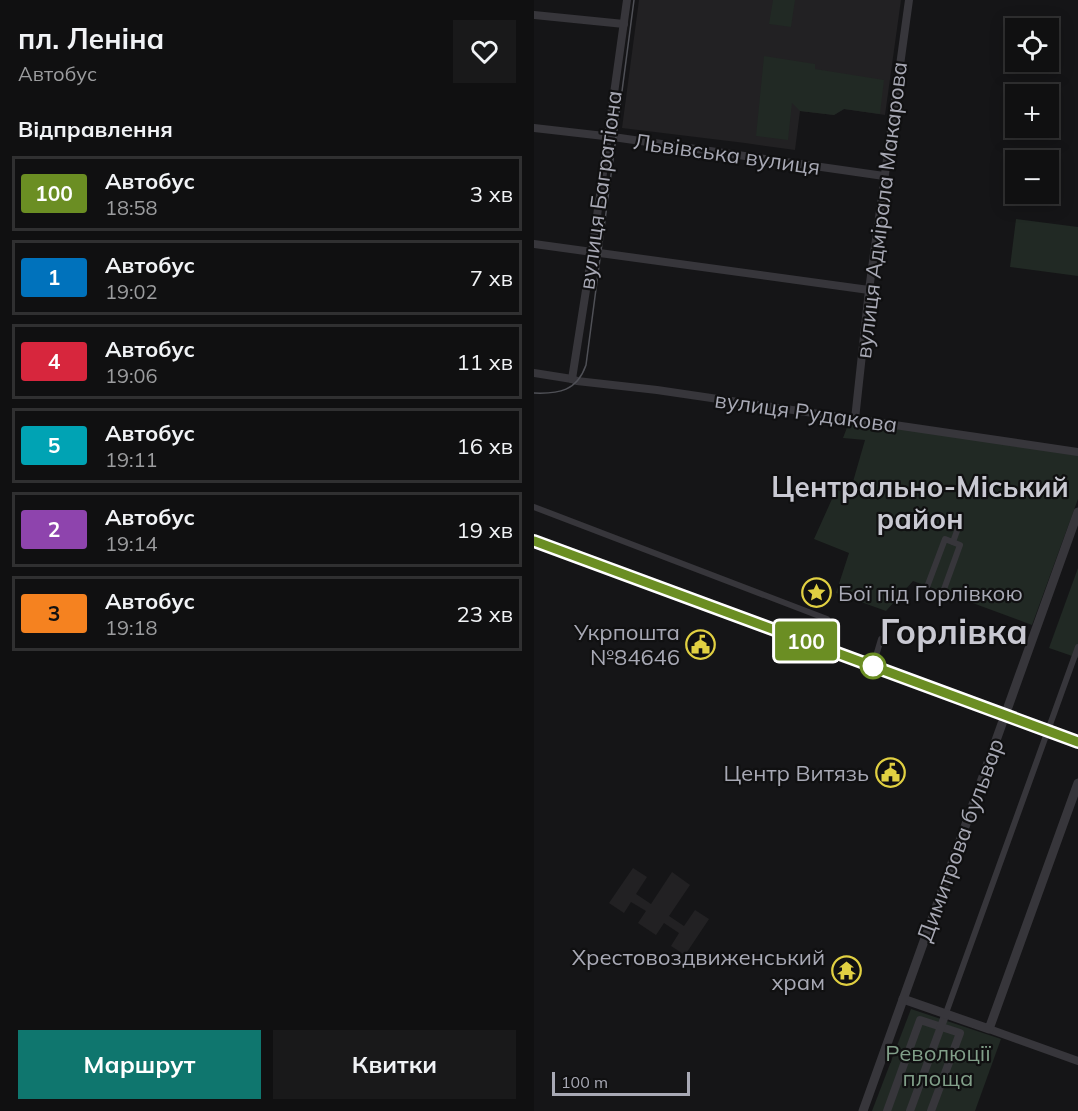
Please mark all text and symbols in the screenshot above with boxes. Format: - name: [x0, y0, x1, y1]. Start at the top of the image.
- map controls: [1005, 18, 1059, 204]
- button: locate: [1005, 18, 1059, 72]
- button: heart: [453, 20, 516, 83]
- text: пл. Леніна: [18, 21, 164, 56]
- street label: вулиця Адмірала Макарова: [849, 60, 913, 360]
- text: Автобус: [18, 61, 97, 86]
- button: +: [1005, 84, 1059, 138]
- street label: вулиця Багратіона: [572, 89, 628, 291]
- text: Відправлення: [18, 115, 173, 143]
- street label: Львівська вулиця: [632, 127, 822, 181]
- button: −: [1005, 150, 1059, 204]
- text: Автобус: [105, 167, 195, 195]
- text: 100: [35, 180, 73, 206]
- text: 3 хв: [470, 180, 513, 208]
- text: 18:58: [105, 195, 158, 220]
- text: Автобус: [105, 251, 195, 279]
- text: 1: [48, 264, 60, 290]
- text: 7 хв: [470, 264, 513, 292]
- text: 19:02: [105, 279, 158, 304]
- text: Автобус: [105, 335, 195, 363]
- text: 4: [48, 348, 60, 374]
- text: 11 хв: [457, 348, 513, 376]
- text: 19:06: [105, 363, 158, 388]
- street label: вулиця Рудакова: [713, 385, 899, 439]
- text: Автобус: [105, 419, 195, 447]
- text: 5: [48, 432, 60, 458]
- text: 16 хв: [457, 432, 513, 460]
- text: 19:11: [105, 447, 158, 472]
- district label: Центрально-Міський район: [771, 469, 1069, 536]
- text: Автобус: [105, 503, 195, 531]
- text: 2: [48, 516, 60, 542]
- text: 19 хв: [457, 516, 513, 544]
- text: 19:14: [105, 531, 158, 556]
- place icon: Бої під Горлівкою: [801, 577, 833, 609]
- place label: Бої під Горлівкою: [838, 579, 1023, 607]
- text: Автобус: [105, 587, 195, 615]
- text: 3: [48, 600, 60, 626]
- text: 23 хв: [457, 600, 513, 628]
- district label: Горлівка: [880, 610, 1028, 653]
- text: 19:18: [105, 615, 158, 640]
- place label: Укрпошта №84646: [573, 618, 680, 671]
- line badge: 100: [772, 622, 840, 660]
- text: 100: [787, 628, 825, 654]
- public building icon: Укрпошта №84646: [685, 629, 717, 661]
- unlabelled marker: [860, 653, 886, 679]
- street label: Димитрова бульвар: [910, 735, 1010, 945]
- public building icon: Центр Витязь: [874, 757, 906, 789]
- place label: Центр Витязь: [723, 759, 869, 787]
- place label: Хрестовоздвиженський храм: [572, 943, 825, 996]
- temple icon: Хрестовоздвиженський храм: [830, 954, 862, 986]
- button: Маршрут: [18, 1030, 261, 1099]
- button: Квитки: [273, 1030, 516, 1099]
- park label: Революції площа: [885, 1039, 991, 1092]
- scale bar: [552, 1069, 690, 1096]
- text: 100 m: [561, 1072, 608, 1092]

